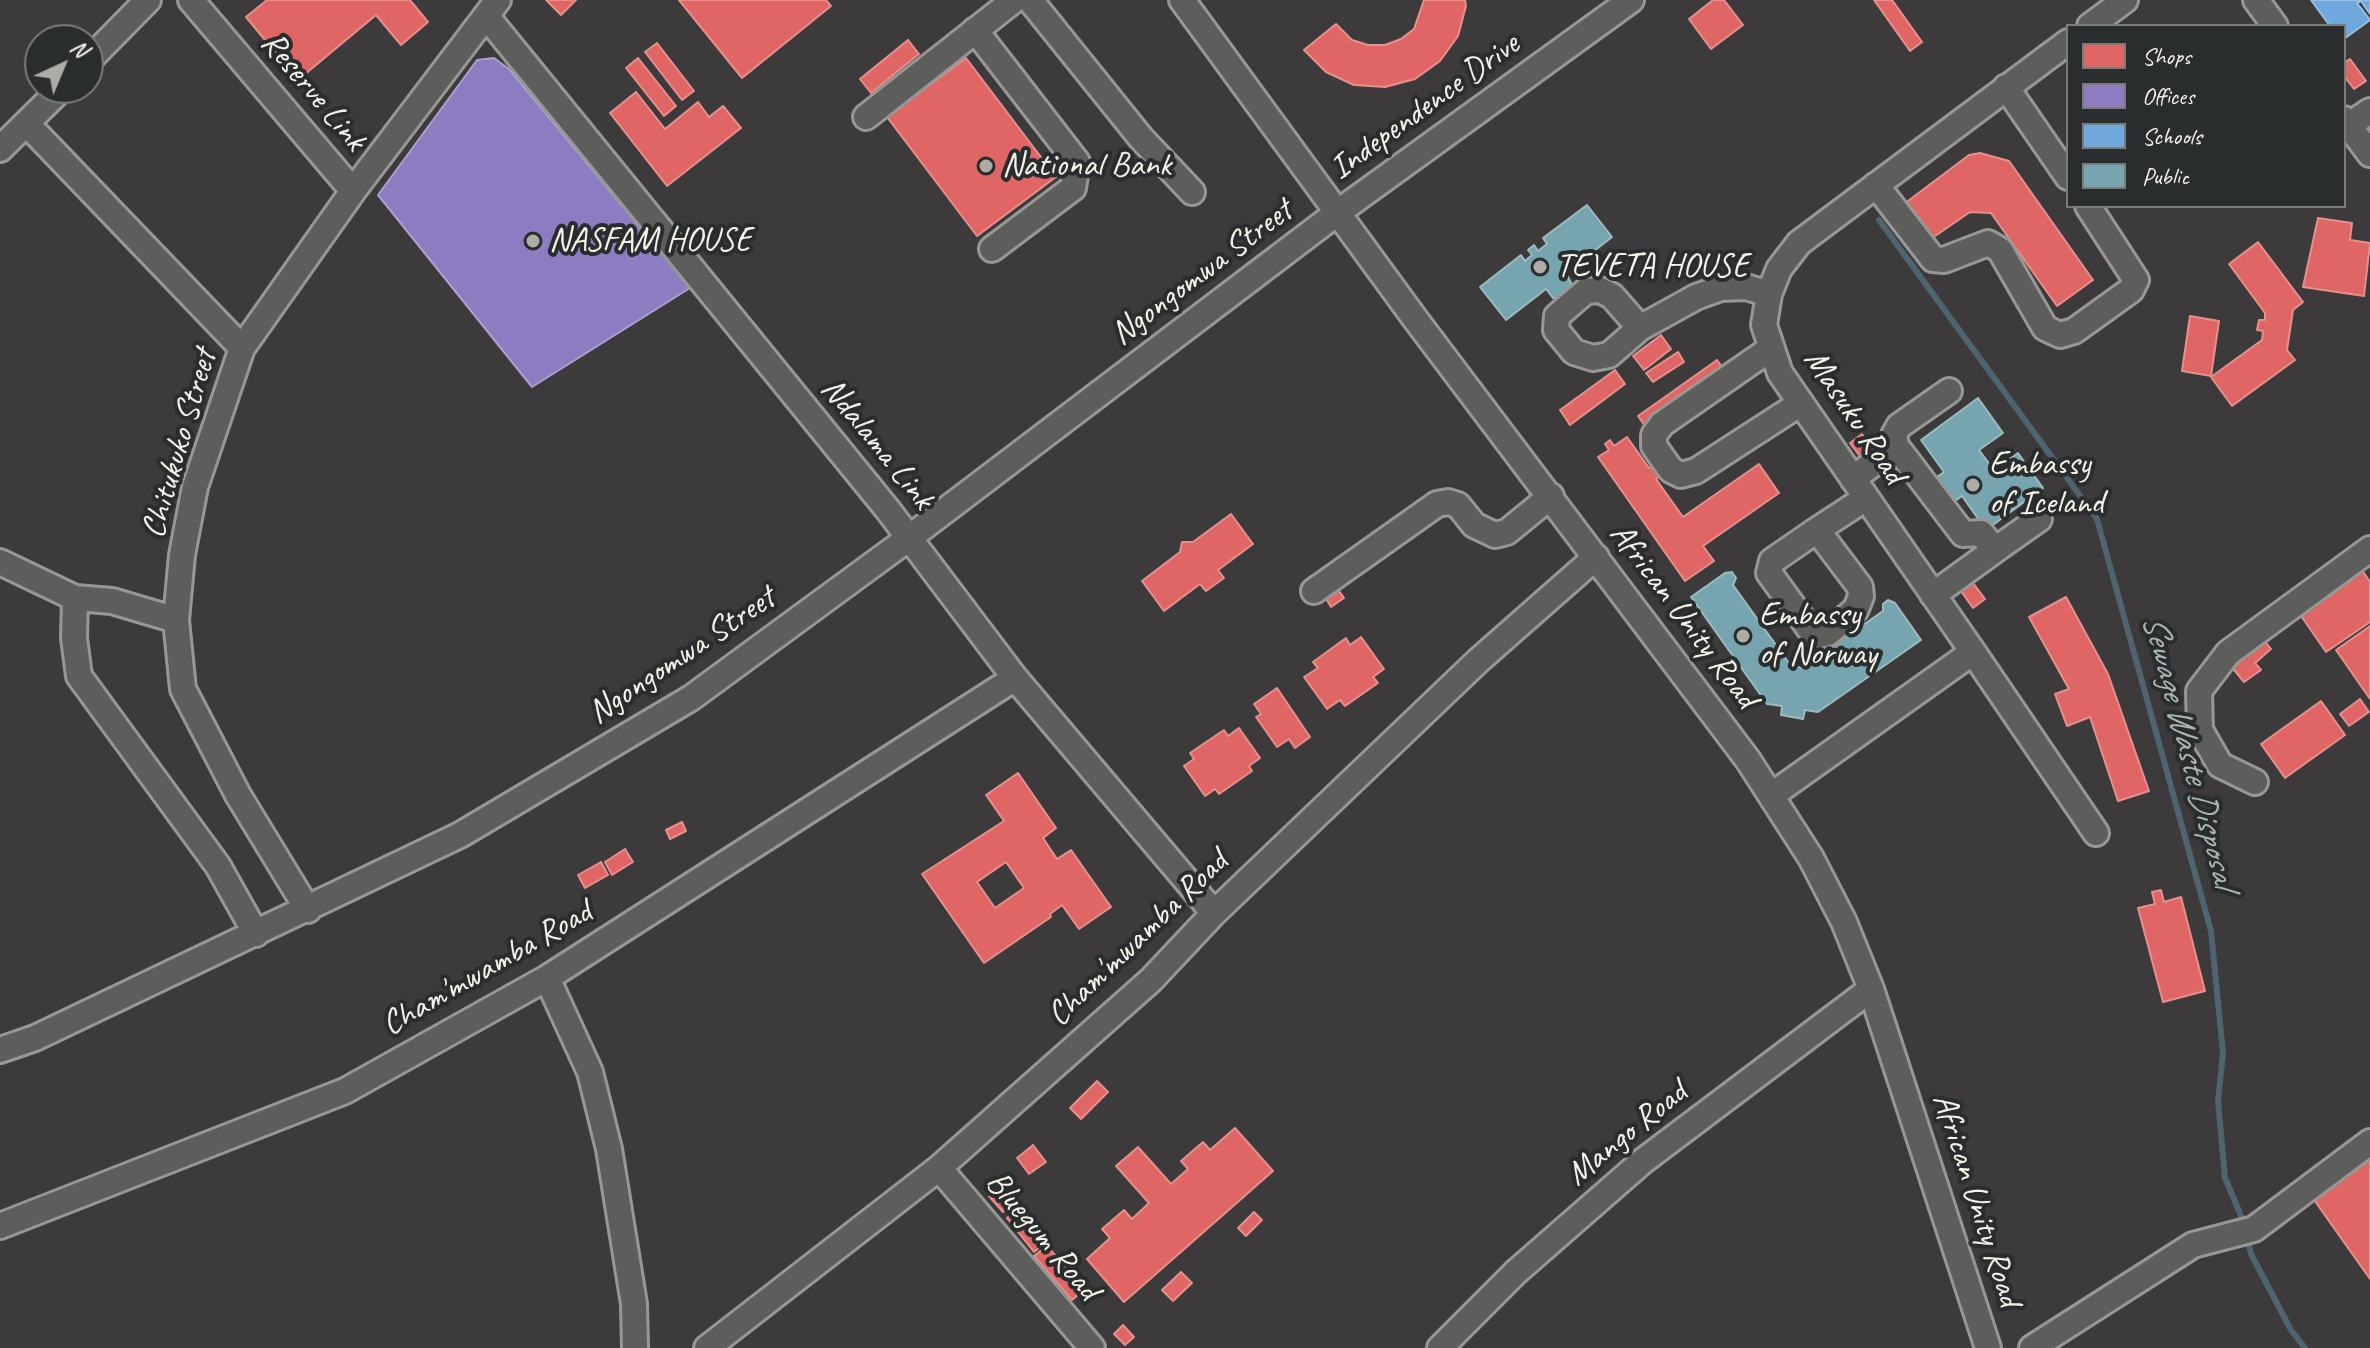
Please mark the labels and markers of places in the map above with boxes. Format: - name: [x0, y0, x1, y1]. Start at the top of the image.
- place label: National Bank: [1002, 146, 1171, 186]
- marker: National Bank: [977, 157, 995, 175]
- place label: NASFAM HOUSE: [549, 221, 751, 261]
- marker: NASFAM HOUSE: [524, 232, 542, 250]
- place label: TEVETA HOUSE: [1556, 247, 1749, 287]
- marker: TEVETA HOUSE: [1531, 258, 1549, 276]
- place label: Embassy of Iceland: [1989, 445, 2104, 524]
- marker: Embassy of Iceland: [1964, 476, 1982, 494]
- place label: Embassy of Norway: [1759, 596, 1877, 676]
- marker: Embassy of Norway: [1734, 627, 1752, 645]

